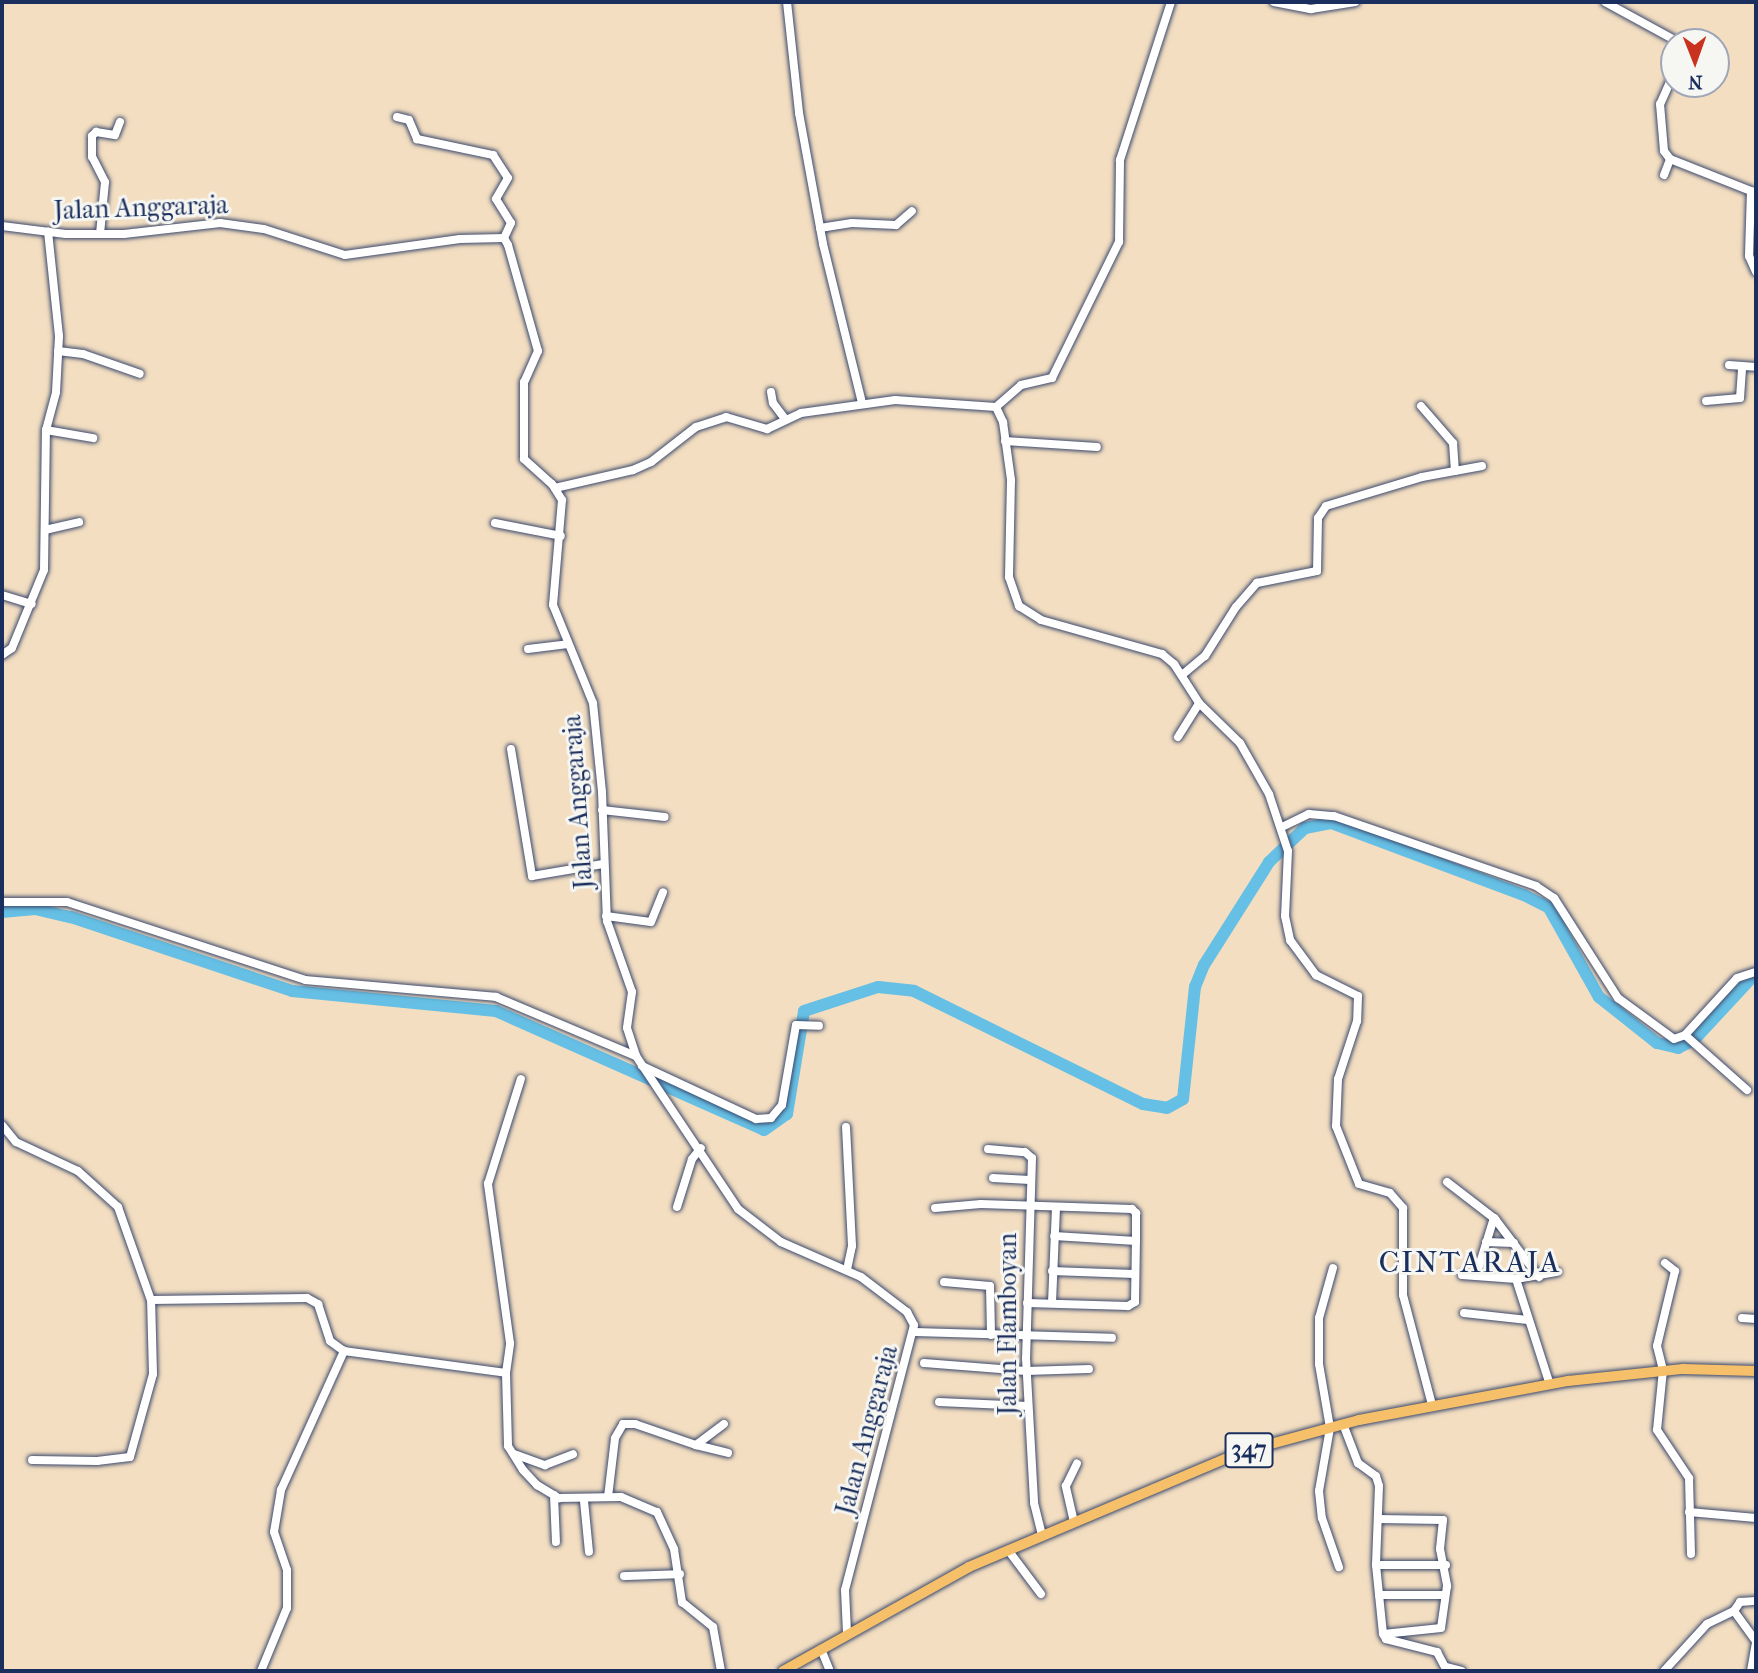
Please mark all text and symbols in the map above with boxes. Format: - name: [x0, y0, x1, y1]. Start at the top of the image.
- north arrow: [1660, 28, 1730, 98]
- text: N: [1688, 71, 1703, 93]
- street label: Jalan Anggaraja: [53, 189, 229, 227]
- street label: Jalan Anggaraja: [556, 714, 600, 890]
- street label: Jalan Flamboyan: [992, 1233, 1024, 1415]
- district label: CINTARAJA: [1380, 1245, 1560, 1281]
- street label: Jalan Anggaraja: [829, 1342, 905, 1518]
- road number: 347: [1224, 1430, 1274, 1470]

